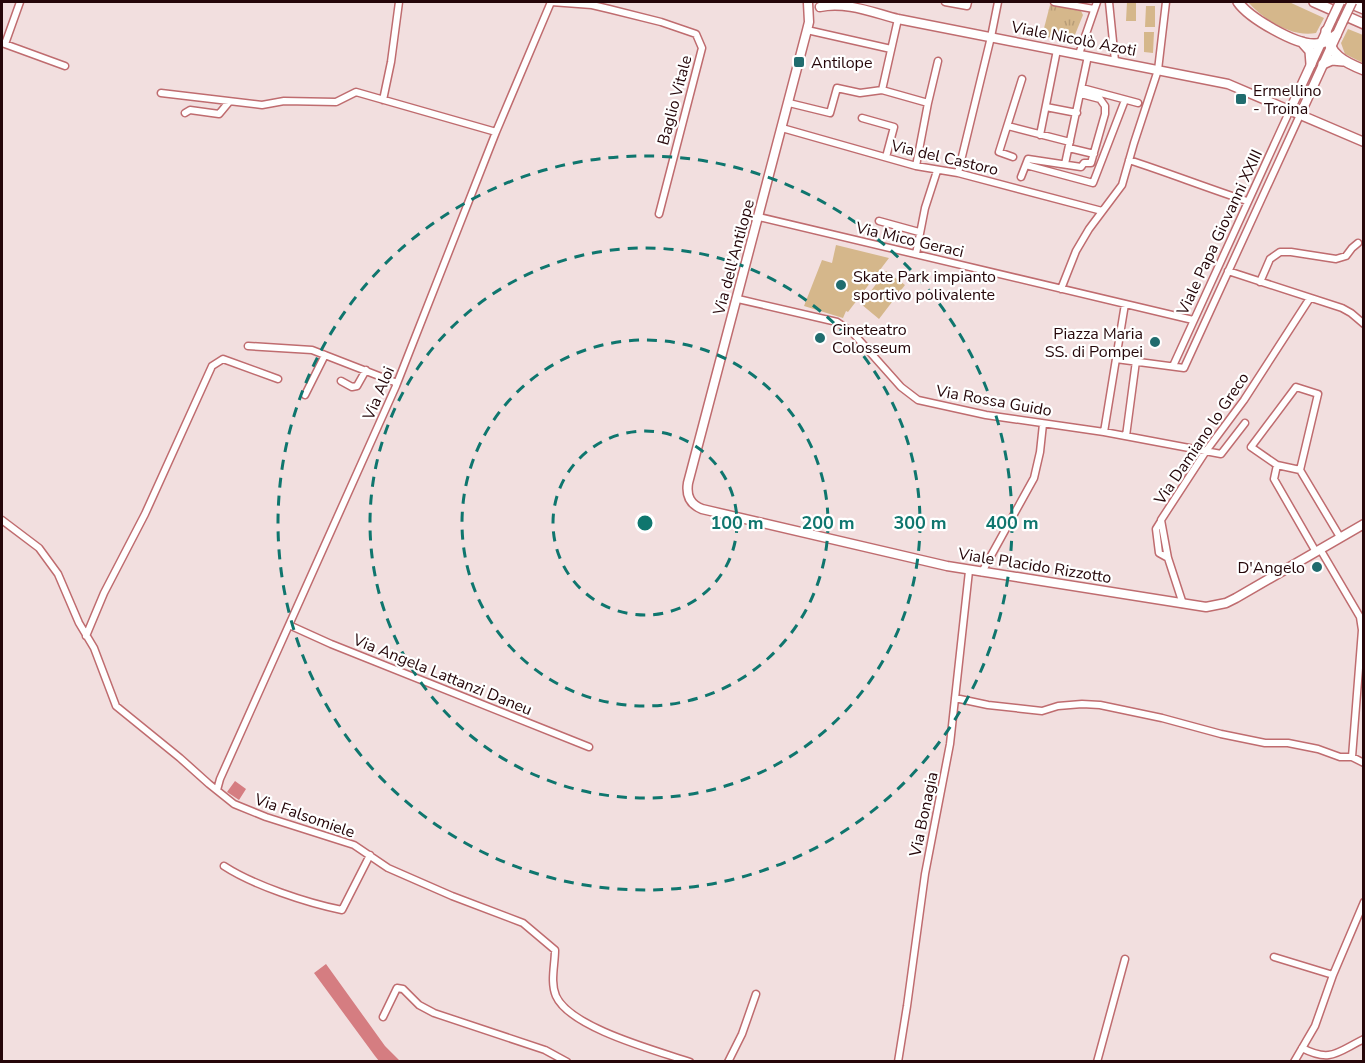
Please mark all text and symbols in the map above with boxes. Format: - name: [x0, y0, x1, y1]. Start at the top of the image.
- street label: Viale Nicolò Azoti: [1008, 16, 1138, 62]
- place label: Antilope: [811, 52, 872, 74]
- street label: Baglio Vitale: [652, 53, 698, 148]
- marker: Antilope: [792, 55, 806, 69]
- place label: Ermellino - Troina: [1253, 80, 1322, 120]
- marker: Ermellino - Troina: [1234, 92, 1248, 106]
- street label: Via del Castoro: [888, 135, 1001, 181]
- street label: Viale Papa Giovanni XXIII: [1171, 146, 1268, 320]
- street label: Via dell'Antilope: [708, 197, 760, 319]
- street label: Via Mico Geraci: [853, 217, 966, 263]
- place label: Skate Park impianto sportivo polivalente: [853, 266, 996, 306]
- marker: Skate Park impianto sportivo polivalente: [834, 278, 848, 292]
- place label: Cineteatro Colosseum: [832, 319, 911, 359]
- place label: Piazza Maria SS. di Pompei: [1045, 323, 1143, 363]
- marker: Cineteatro Colosseum: [813, 331, 827, 345]
- marker: Piazza Maria SS. di Pompei: [1148, 335, 1162, 349]
- street label: Via Aloi: [357, 363, 400, 425]
- street label: Via Damiano lo Greco: [1149, 368, 1254, 510]
- street label: Via Rossa Guido: [933, 380, 1054, 422]
- text: 100 m: [710, 511, 764, 535]
- text: 200 m: [801, 511, 855, 535]
- text: 300 m: [893, 511, 947, 535]
- text: 400 m: [985, 511, 1039, 535]
- centre of rings: [635, 513, 655, 533]
- street label: Viale Placido Rizzotto: [956, 543, 1113, 589]
- place label: D'Angelo: [1237, 557, 1305, 579]
- marker: D'Angelo: [1310, 560, 1324, 574]
- street label: Via Angela Lattanzi Daneu: [349, 629, 535, 721]
- street label: Via Bonagia: [904, 770, 944, 860]
- street label: Via Falsomiele: [251, 788, 358, 843]

